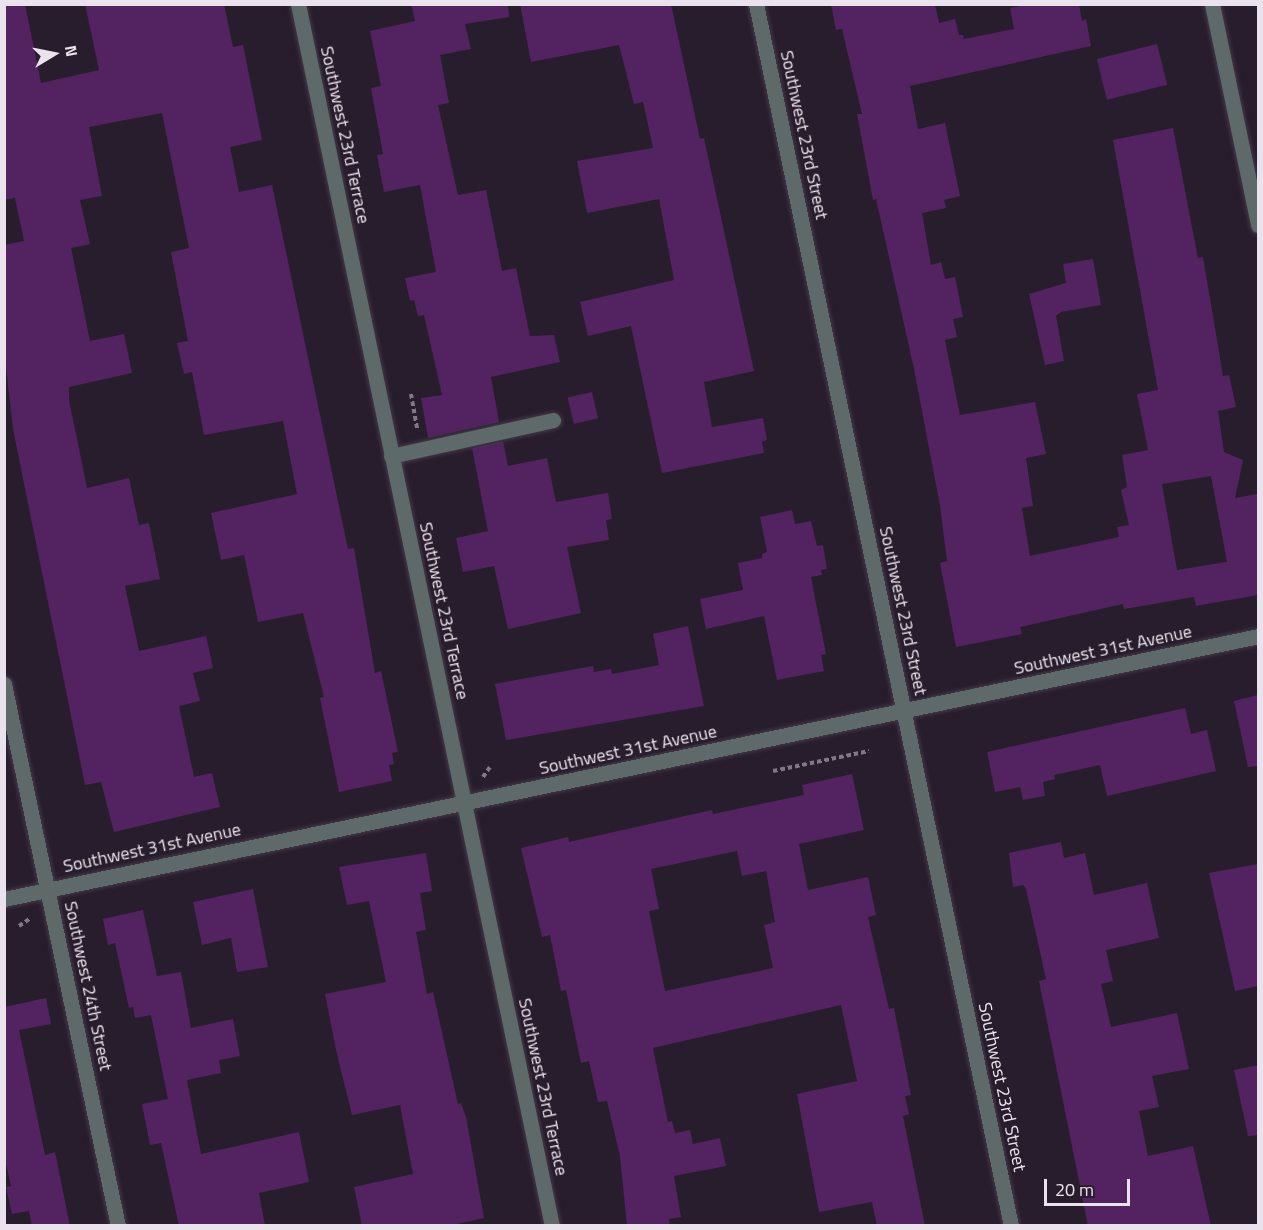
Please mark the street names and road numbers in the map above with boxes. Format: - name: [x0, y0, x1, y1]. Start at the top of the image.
- street label: Southwest 23rd Terrace: [316, 44, 374, 226]
- street label: Southwest 23rd Street: [776, 49, 832, 221]
- street label: Southwest 23rd Terrace: [415, 520, 473, 702]
- street label: Southwest 23rd Street: [875, 525, 931, 697]
- street label: Southwest 31st Avenue: [1012, 621, 1194, 679]
- street label: Southwest 31st Avenue: [537, 721, 719, 779]
- street label: Southwest 31st Avenue: [61, 819, 243, 877]
- street label: Southwest 24th Street: [59, 899, 117, 1073]
- street label: Southwest 23rd Terrace: [514, 996, 572, 1178]
- street label: Southwest 23rd Street: [974, 1001, 1030, 1173]

